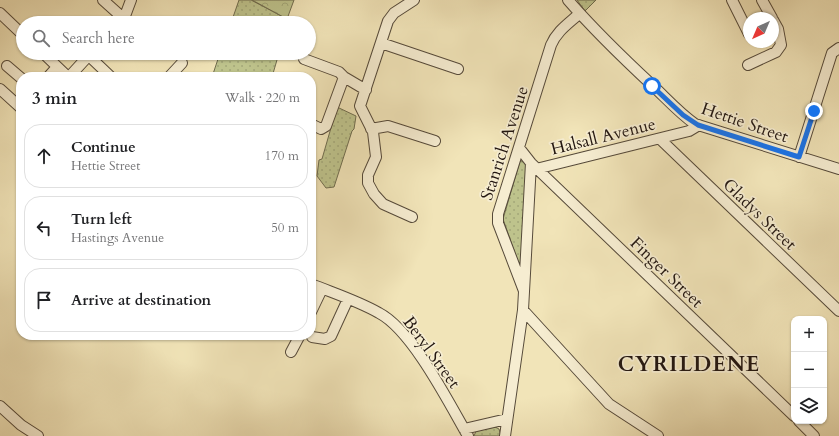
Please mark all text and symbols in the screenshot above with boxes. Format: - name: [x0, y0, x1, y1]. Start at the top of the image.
- north arrow: [743, 12, 779, 48]
- search box: [16, 16, 316, 60]
- icon: search: [30, 27, 52, 49]
- text: Search here: [62, 28, 135, 48]
- route start: [643, 77, 661, 95]
- street label: Stanrich Avenue: [475, 83, 534, 203]
- text: 3 min: [32, 87, 77, 110]
- text: Walk · 220 m: [225, 89, 300, 107]
- street label: Hettie Street: [698, 97, 792, 148]
- route end: [805, 102, 823, 120]
- street label: Halsall Avenue: [548, 112, 658, 161]
- text: Continue: [71, 137, 136, 157]
- icon: ahead: [33, 145, 55, 167]
- text: 170 m: [265, 147, 299, 165]
- text: Hettie Street: [71, 157, 140, 175]
- street label: Gladys Street: [718, 173, 802, 256]
- text: Turn left: [71, 209, 132, 229]
- icon: left: [33, 217, 55, 239]
- text: 50 m: [271, 219, 299, 237]
- text: Hastings Avenue: [71, 229, 164, 247]
- street label: Finger Street: [625, 232, 709, 313]
- icon: arrive: [33, 289, 55, 311]
- text: Arrive at destination: [71, 290, 211, 310]
- street label: Beryl Street: [398, 311, 466, 394]
- map controls: [791, 316, 827, 424]
- button: +: [791, 316, 827, 352]
- district label: CYRILDENE: [618, 350, 760, 379]
- button: −: [791, 352, 827, 388]
- button: layers: [791, 388, 827, 424]

